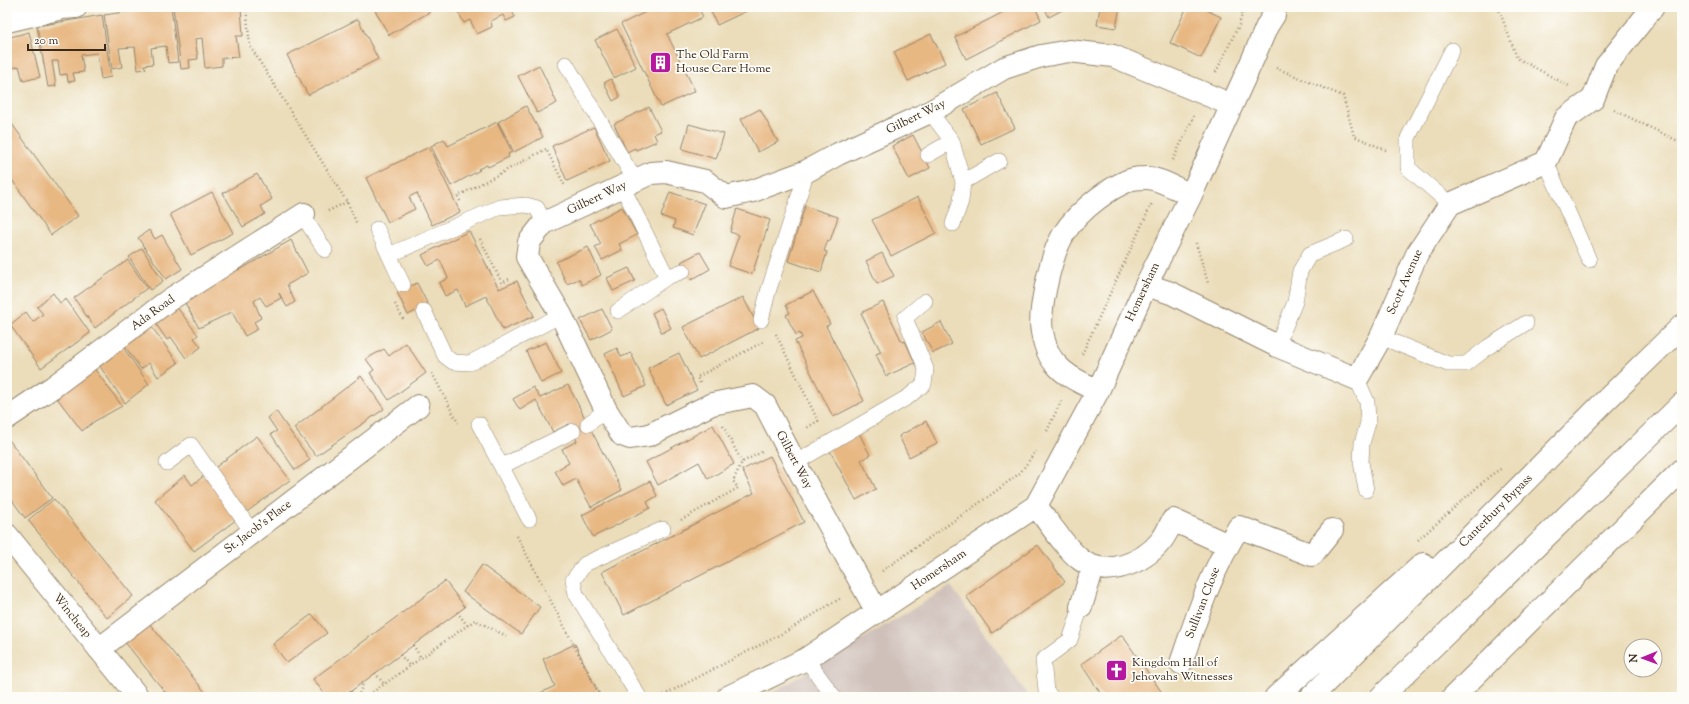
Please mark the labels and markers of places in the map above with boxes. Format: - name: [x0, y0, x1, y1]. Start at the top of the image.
- place label: The Old Farm House Care Home: [676, 46, 771, 78]
- building icon: The Old Farm House Care Home: [647, 49, 673, 75]
- place label: Kingdom Hall of Jehovahs Witnesses: [1131, 654, 1233, 686]
- church icon: Kingdom Hall of Jehovahs Witnesses: [1103, 657, 1129, 683]

